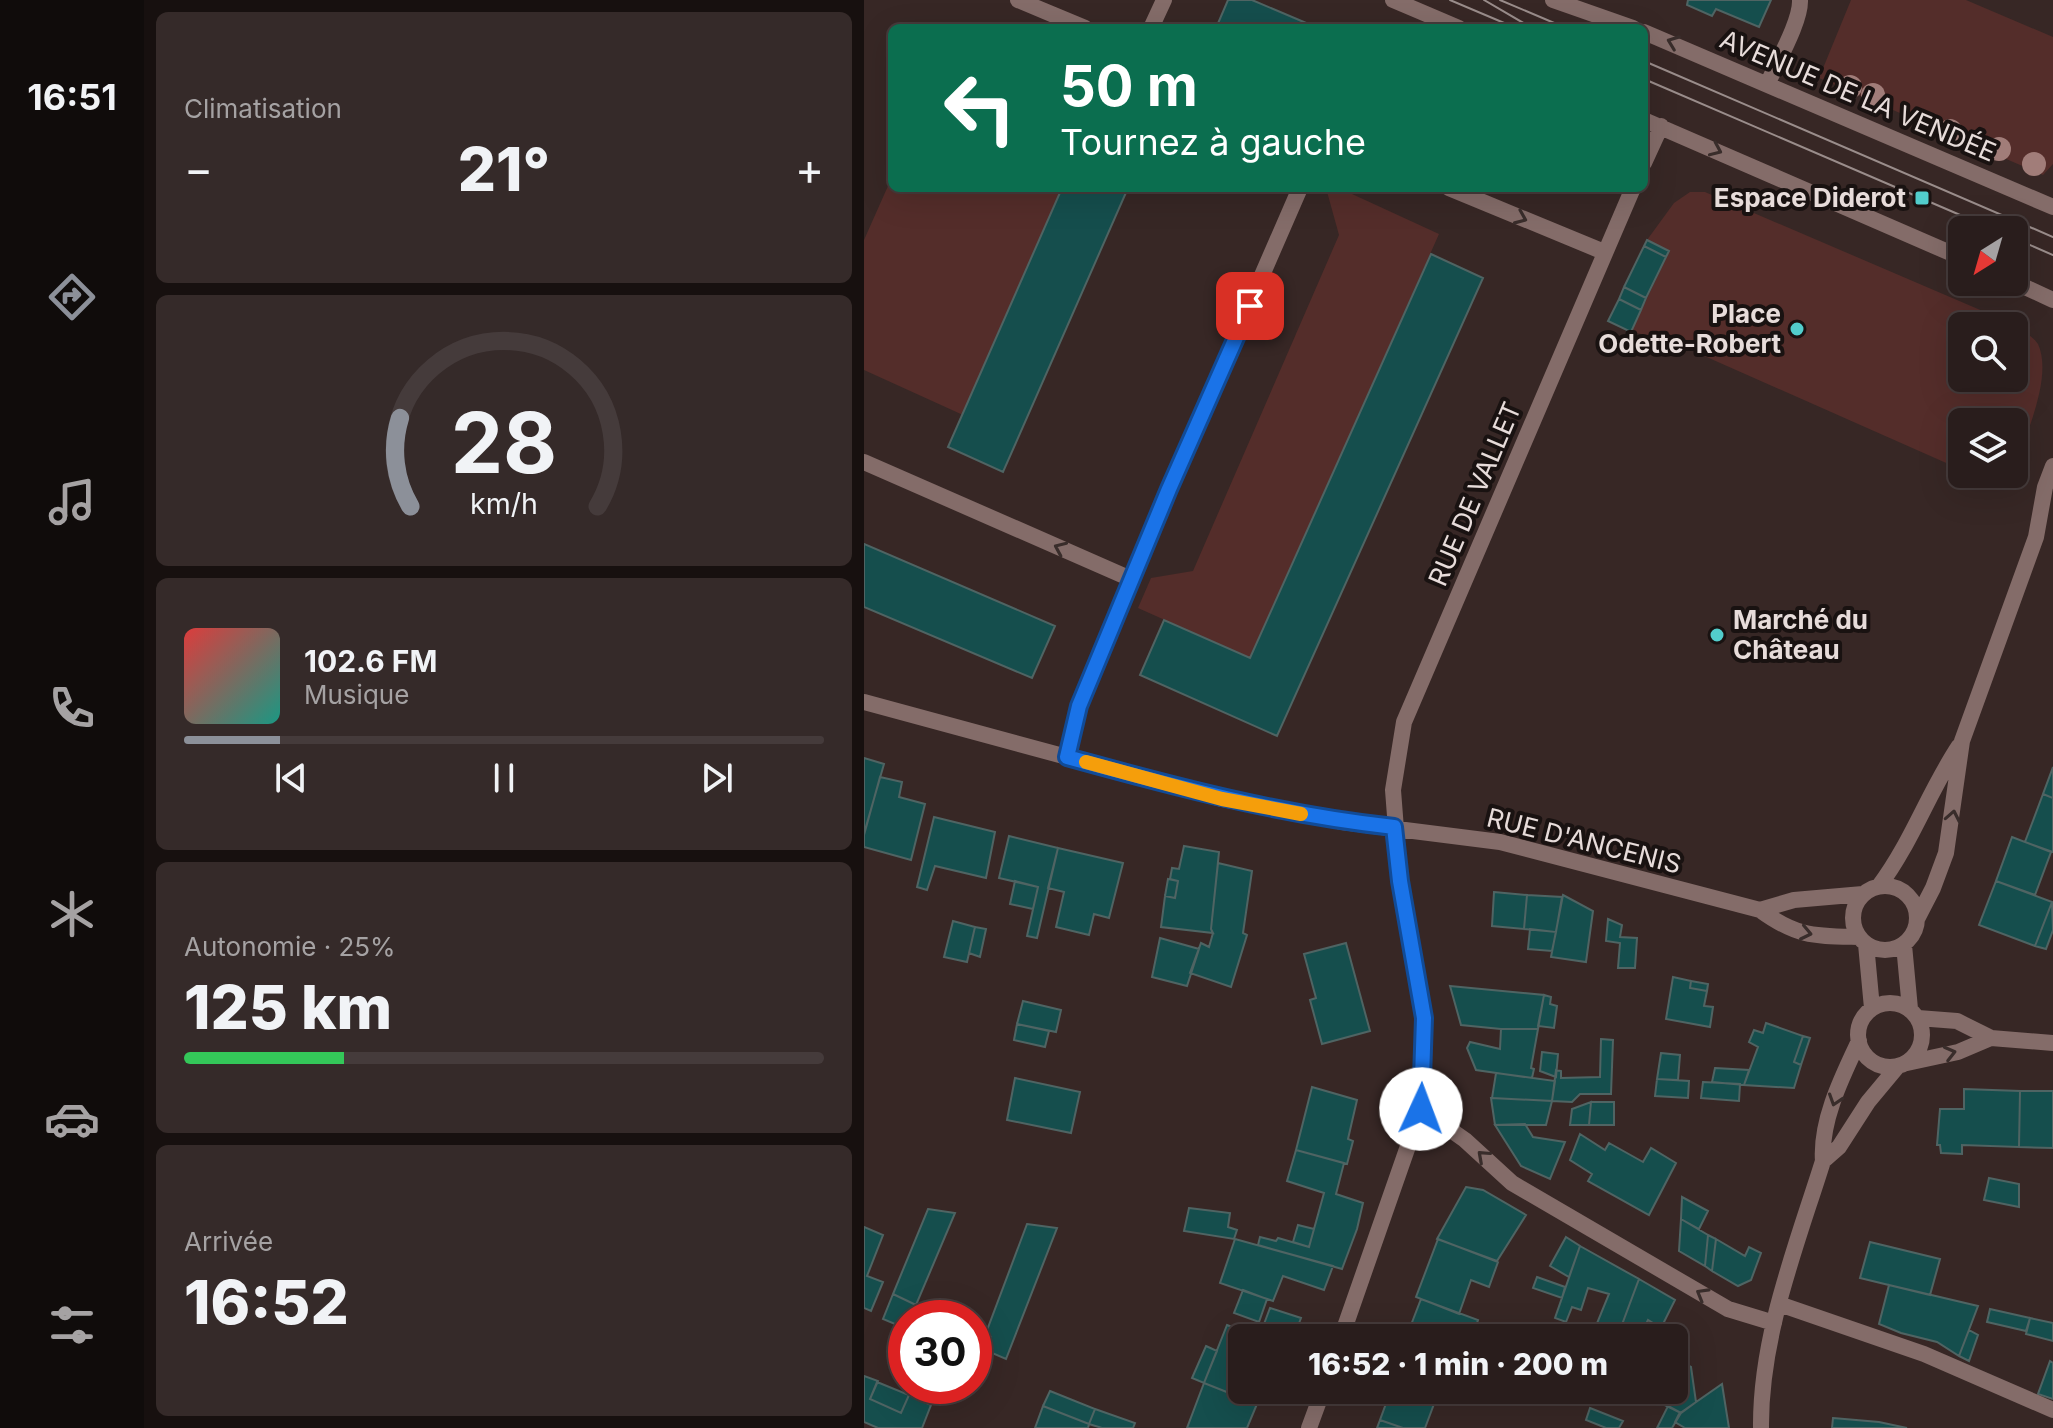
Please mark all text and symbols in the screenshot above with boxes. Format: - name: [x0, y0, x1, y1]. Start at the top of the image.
- street label: AVENUE DE LA VENDÉE: [1716, 23, 2001, 168]
- one-way arrow: [1667, 36, 1681, 52]
- text: 50 m: [1060, 52, 1198, 120]
- icon: left: [928, 56, 1032, 160]
- text: 16:51: [27, 75, 117, 119]
- text: Climatisation: [184, 93, 342, 124]
- text: Tournez à gauche: [1060, 120, 1366, 164]
- text: 21°: [458, 133, 550, 205]
- one-way arrow: [1708, 141, 1722, 157]
- text: −: [184, 142, 213, 196]
- text: +: [795, 142, 824, 196]
- place label: Espace Diderot: [1714, 182, 1906, 213]
- marker: Espace Diderot: [1913, 189, 1931, 207]
- one-way arrow: [1513, 208, 1527, 225]
- north arrow: [1948, 216, 2028, 296]
- map controls: [1948, 216, 2028, 488]
- icon: directions: [44, 269, 100, 325]
- pin: [1216, 272, 1284, 340]
- icon: arrive: [1228, 284, 1272, 328]
- place label: Place Odette-Robert: [1598, 298, 1781, 359]
- button: search: [1948, 312, 2028, 392]
- marker: Place Odette-Robert: [1788, 320, 1806, 338]
- text: 28: [451, 391, 557, 492]
- street label: RUE DE VALLET: [1422, 397, 1527, 590]
- button: layers: [1948, 408, 2028, 488]
- icon: music: [44, 474, 100, 530]
- text: km/h: [470, 486, 538, 521]
- one-way arrow: [1054, 541, 1068, 557]
- place label: Marché du Château: [1733, 604, 1868, 665]
- marker: Marché du Château: [1708, 626, 1726, 644]
- text: 102.6 FM: [304, 643, 437, 679]
- text: Musique: [304, 679, 409, 710]
- icon: phone: [44, 680, 100, 736]
- icon: previous: [269, 756, 313, 800]
- icon: pause: [482, 756, 526, 800]
- icon: next: [695, 756, 739, 800]
- street label: RUE D'ANCENIS: [1484, 801, 1684, 880]
- one-way arrow: [1943, 809, 1960, 822]
- icon: climate: [44, 886, 100, 942]
- one-way arrow: [1799, 924, 1813, 941]
- text: Autonomie · 25%: [184, 931, 396, 962]
- text: 125 km: [184, 971, 392, 1043]
- one-way arrow: [1943, 1046, 1957, 1063]
- position arrow: [1379, 1067, 1463, 1151]
- icon: car: [44, 1091, 100, 1147]
- one-way arrow: [1828, 1092, 1844, 1106]
- one-way arrow: [1478, 1150, 1492, 1165]
- text: Arrivée: [184, 1226, 273, 1257]
- text: 16:52: [184, 1266, 349, 1338]
- one-way arrow: [1696, 1288, 1711, 1304]
- icon: filters: [44, 1297, 100, 1353]
- speed limit sign: 30: [888, 1300, 992, 1404]
- text: 16:52 · 1 min · 200 m: [1308, 1346, 1608, 1382]

